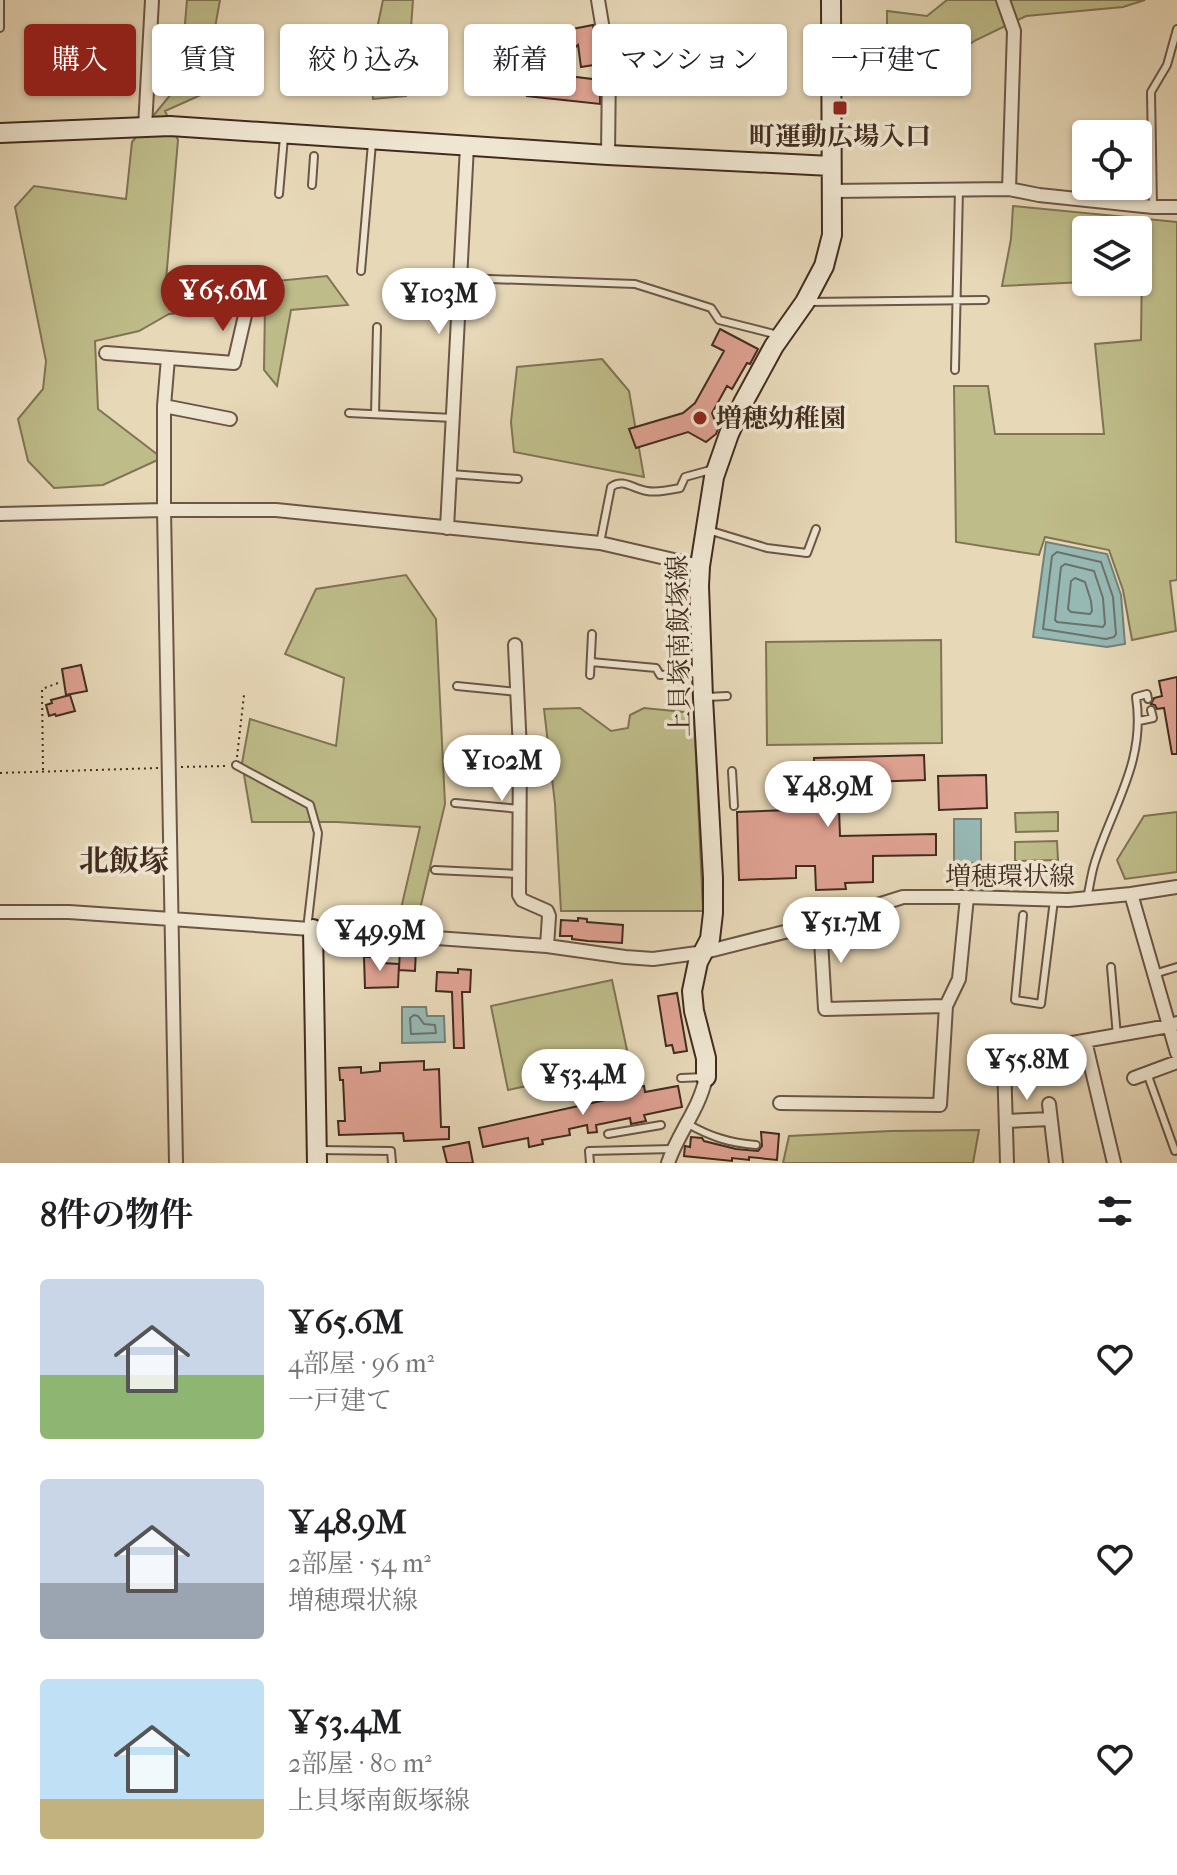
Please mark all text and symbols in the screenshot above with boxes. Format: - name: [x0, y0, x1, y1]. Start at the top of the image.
- chip: 購入: [24, 24, 136, 96]
- chip: 賃貸: [152, 24, 264, 96]
- chip: 絞り込み: [280, 24, 448, 96]
- chip: 新着: [464, 24, 576, 96]
- chip: マンション: [592, 24, 787, 96]
- chip: 一戸建て: [803, 24, 971, 96]
- marker: 町運動広場入口: [831, 99, 849, 117]
- map controls: [1072, 120, 1152, 296]
- button: locate: [1072, 120, 1152, 200]
- place label: 町運動広場入口: [749, 121, 931, 152]
- button: layers: [1072, 216, 1152, 296]
- pin: ¥65.6M: [158, 265, 288, 333]
- pin: ¥103M: [383, 268, 495, 336]
- text: ¥65.6M: [179, 275, 267, 306]
- text: ¥103M: [400, 278, 478, 309]
- place label: 増穂幼稚園: [716, 403, 846, 434]
- marker: 増穂幼稚園: [691, 409, 709, 427]
- street label: 上貝塚南飯塚線: [662, 555, 696, 737]
- pin: ¥102M: [446, 735, 558, 803]
- text: ¥102M: [462, 745, 542, 776]
- pin: ¥48.9M: [763, 761, 893, 829]
- text: ¥48.9M: [783, 771, 873, 802]
- district label: 北飯塚: [79, 844, 169, 879]
- street label: 増穂環状線: [945, 861, 1075, 892]
- pin: ¥51.7M: [776, 897, 906, 965]
- pin: ¥49.9M: [315, 905, 445, 973]
- text: ¥51.7M: [801, 907, 881, 938]
- text: ¥49.9M: [334, 915, 426, 946]
- pin: ¥55.8M: [962, 1034, 1092, 1102]
- text: ¥55.8M: [985, 1044, 1069, 1075]
- pin: ¥53.4M: [518, 1049, 648, 1117]
- text: ¥53.4M: [540, 1059, 626, 1090]
- icon: filters: [1093, 1189, 1137, 1233]
- text: 8件の物件: [40, 1195, 193, 1235]
- text: ¥65.6M: [288, 1302, 404, 1342]
- icon: home: [104, 1311, 200, 1407]
- icon: heart: [1093, 1337, 1137, 1381]
- text: 4部屋 · 96 m²: [288, 1348, 434, 1379]
- text: 一戸建て: [288, 1385, 392, 1416]
- text: ¥48.9M: [288, 1502, 407, 1542]
- icon: home: [104, 1511, 200, 1607]
- icon: heart: [1093, 1537, 1137, 1581]
- text: 2部屋 · 54 m²: [288, 1548, 431, 1579]
- text: 増穂環状線: [288, 1585, 418, 1616]
- text: ¥53.4M: [288, 1702, 402, 1742]
- icon: home: [104, 1711, 200, 1807]
- icon: heart: [1093, 1737, 1137, 1781]
- text: 2部屋 · 80 m²: [288, 1748, 432, 1779]
- text: 上貝塚南飯塚線: [288, 1785, 470, 1816]

